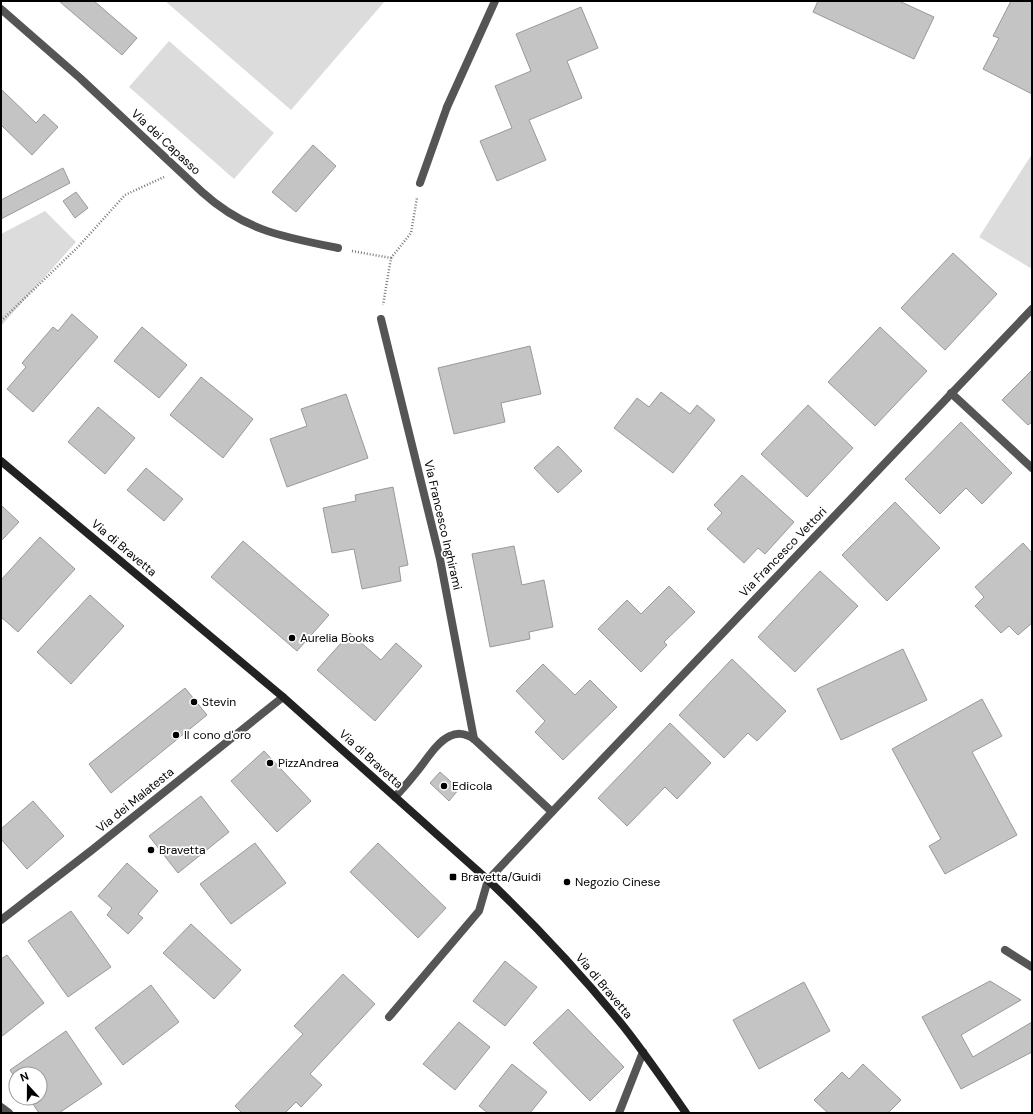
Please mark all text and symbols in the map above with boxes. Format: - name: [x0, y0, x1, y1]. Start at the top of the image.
- street label: Via dei Capasso: [128, 106, 204, 178]
- street label: Via Francesco Inghirami: [420, 459, 466, 591]
- street label: Via Francesco Vettori: [736, 503, 830, 600]
- street label: Via di Bravetta: [88, 516, 160, 580]
- place label: Aurelia Books: [300, 630, 374, 646]
- marker: Aurelia Books: [287, 633, 297, 643]
- place label: Stevin: [202, 694, 236, 710]
- marker: Stevin: [189, 697, 199, 707]
- street label: Via di Bravetta: [336, 726, 406, 792]
- place label: Il cono d'oro: [184, 727, 251, 743]
- marker: Il cono d'oro: [171, 730, 181, 740]
- place label: PizzAndrea: [278, 755, 339, 771]
- marker: PizzAndrea: [265, 758, 275, 768]
- street label: Via dei Malatesta: [93, 764, 177, 836]
- place label: Edicola: [452, 778, 492, 794]
- marker: Edicola: [439, 781, 449, 791]
- place label: Bravetta: [159, 842, 206, 858]
- marker: Bravetta: [146, 845, 156, 855]
- place label: Bravetta/Guidi: [461, 869, 541, 885]
- marker: Bravetta/Guidi: [448, 872, 458, 882]
- place label: Negozio Cinese: [575, 874, 661, 890]
- marker: Negozio Cinese: [562, 877, 572, 887]
- street label: Via di Bravetta: [572, 950, 636, 1022]
- north arrow: [8, 1066, 48, 1106]
- text: N: [18, 1069, 31, 1085]

